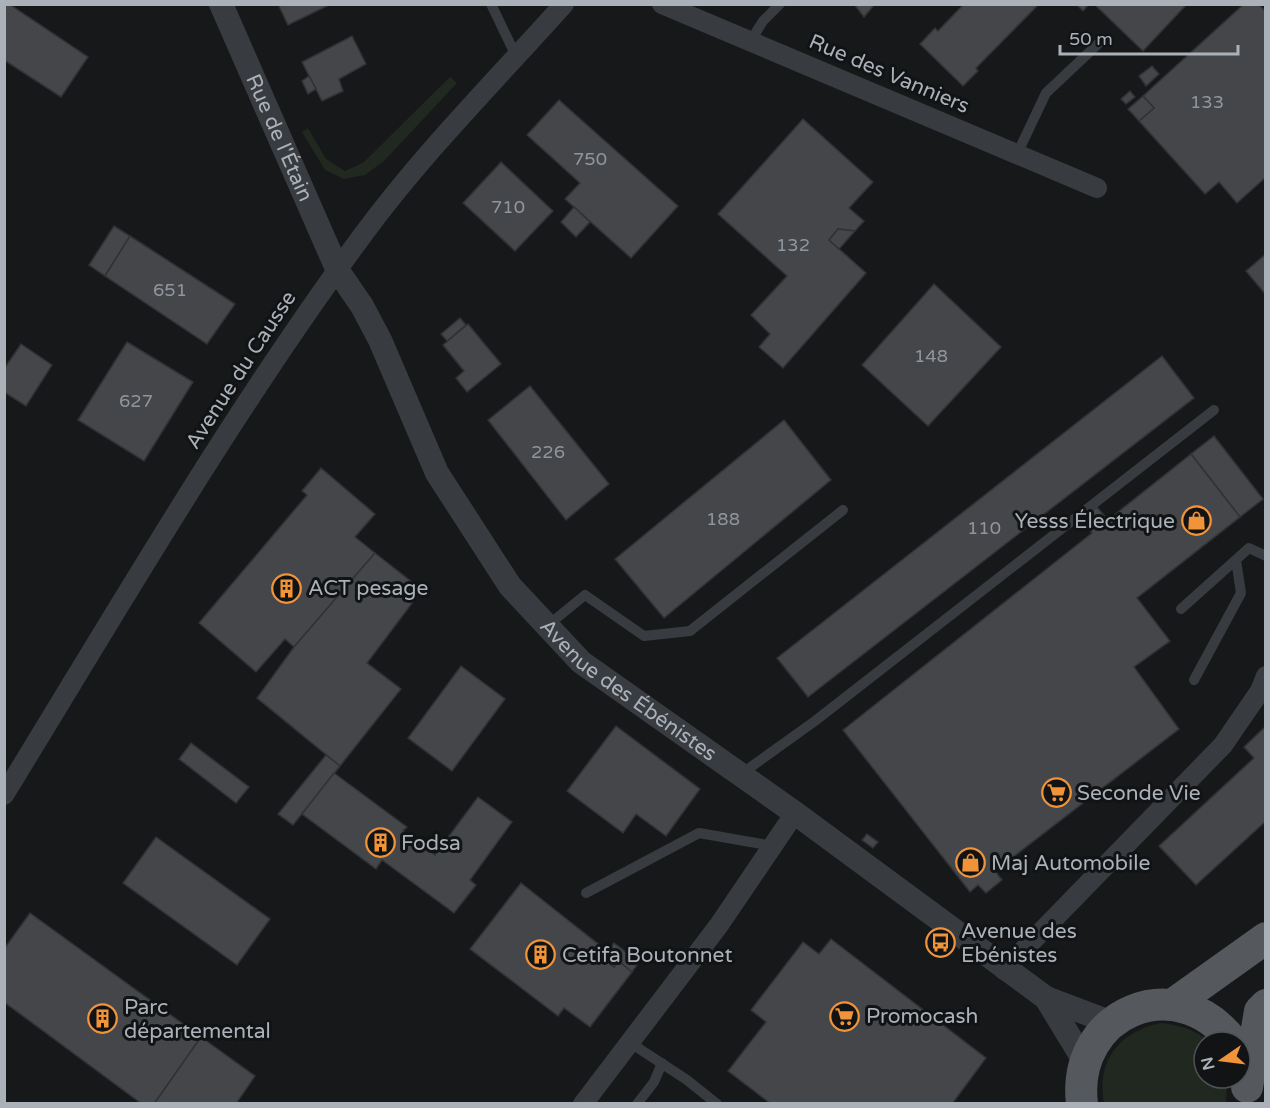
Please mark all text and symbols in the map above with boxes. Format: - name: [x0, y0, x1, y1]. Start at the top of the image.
- scale bar: [1060, 18, 1238, 56]
- text: 50 m: [1069, 28, 1113, 50]
- street label: Rue des Vanniers: [805, 29, 973, 119]
- street label: Rue de l'Étain: [241, 70, 318, 205]
- house number: 133: [1190, 91, 1224, 113]
- house number: 750: [573, 148, 607, 170]
- house number: 710: [491, 196, 525, 218]
- house number: 132: [776, 234, 810, 256]
- house number: 651: [153, 279, 187, 301]
- street label: Avenue du Causse: [181, 286, 301, 454]
- house number: 148: [914, 345, 948, 367]
- house number: 627: [119, 390, 153, 412]
- house number: 226: [531, 441, 565, 463]
- shop icon: Yesss Électrique: [1180, 505, 1212, 537]
- house number: 188: [706, 508, 740, 530]
- place label: Yesss Électrique: [1015, 509, 1175, 534]
- house number: 110: [967, 517, 1001, 539]
- building icon: ACT pesage: [271, 572, 303, 604]
- place label: ACT pesage: [308, 576, 428, 601]
- street label: Avenue des Ébénistes: [535, 614, 722, 766]
- supermarket icon: Seconde Vie: [1040, 777, 1072, 809]
- place label: Seconde Vie: [1077, 781, 1201, 806]
- building icon: Fodsa: [364, 827, 396, 859]
- place label: Fodsa: [401, 831, 461, 856]
- shop icon: Maj Automobile: [954, 847, 986, 879]
- place label: Maj Automobile: [991, 851, 1150, 876]
- place label: Avenue des Ebénistes: [961, 919, 1077, 968]
- bus stop icon: Avenue des Ebénistes: [924, 927, 956, 959]
- building icon: Cetifa Boutonnet: [525, 939, 557, 971]
- place label: Cetifa Boutonnet: [562, 943, 732, 968]
- place label: Parc départemental: [124, 995, 271, 1044]
- supermarket icon: Promocash: [829, 1000, 861, 1032]
- building icon: Parc départemental: [87, 1003, 119, 1035]
- place label: Promocash: [866, 1004, 978, 1029]
- north arrow: [1192, 1030, 1252, 1090]
- text: N: [1197, 1055, 1220, 1072]

